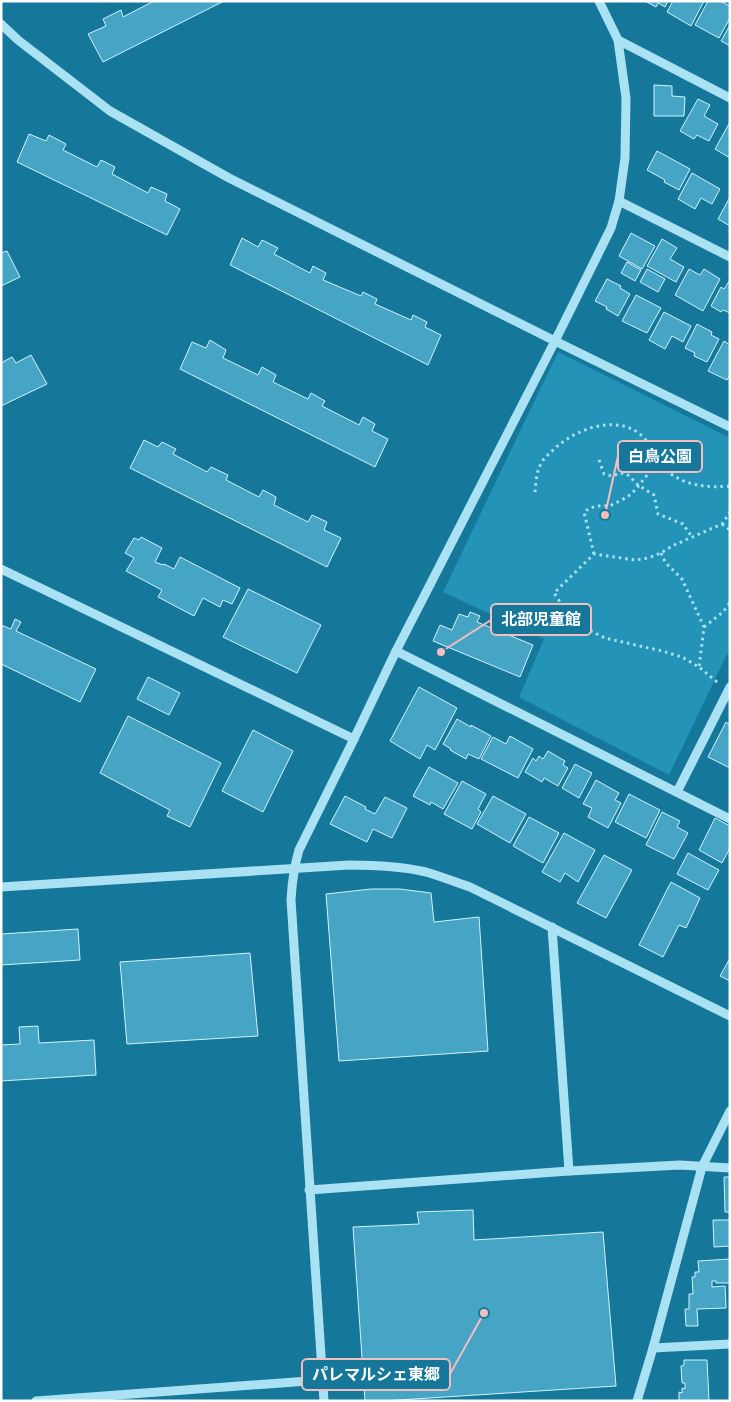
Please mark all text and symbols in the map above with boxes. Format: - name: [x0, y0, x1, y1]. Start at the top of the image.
- callout: 白鳥公園: [618, 441, 702, 472]
- text: 白鳥公園: [628, 447, 692, 466]
- callout: 北部児童館: [491, 604, 591, 635]
- text: 北部児童館: [501, 610, 581, 629]
- callout: パレマルシェ東郷: [302, 1359, 450, 1390]
- text: パレマルシェ東郷: [312, 1365, 440, 1384]

